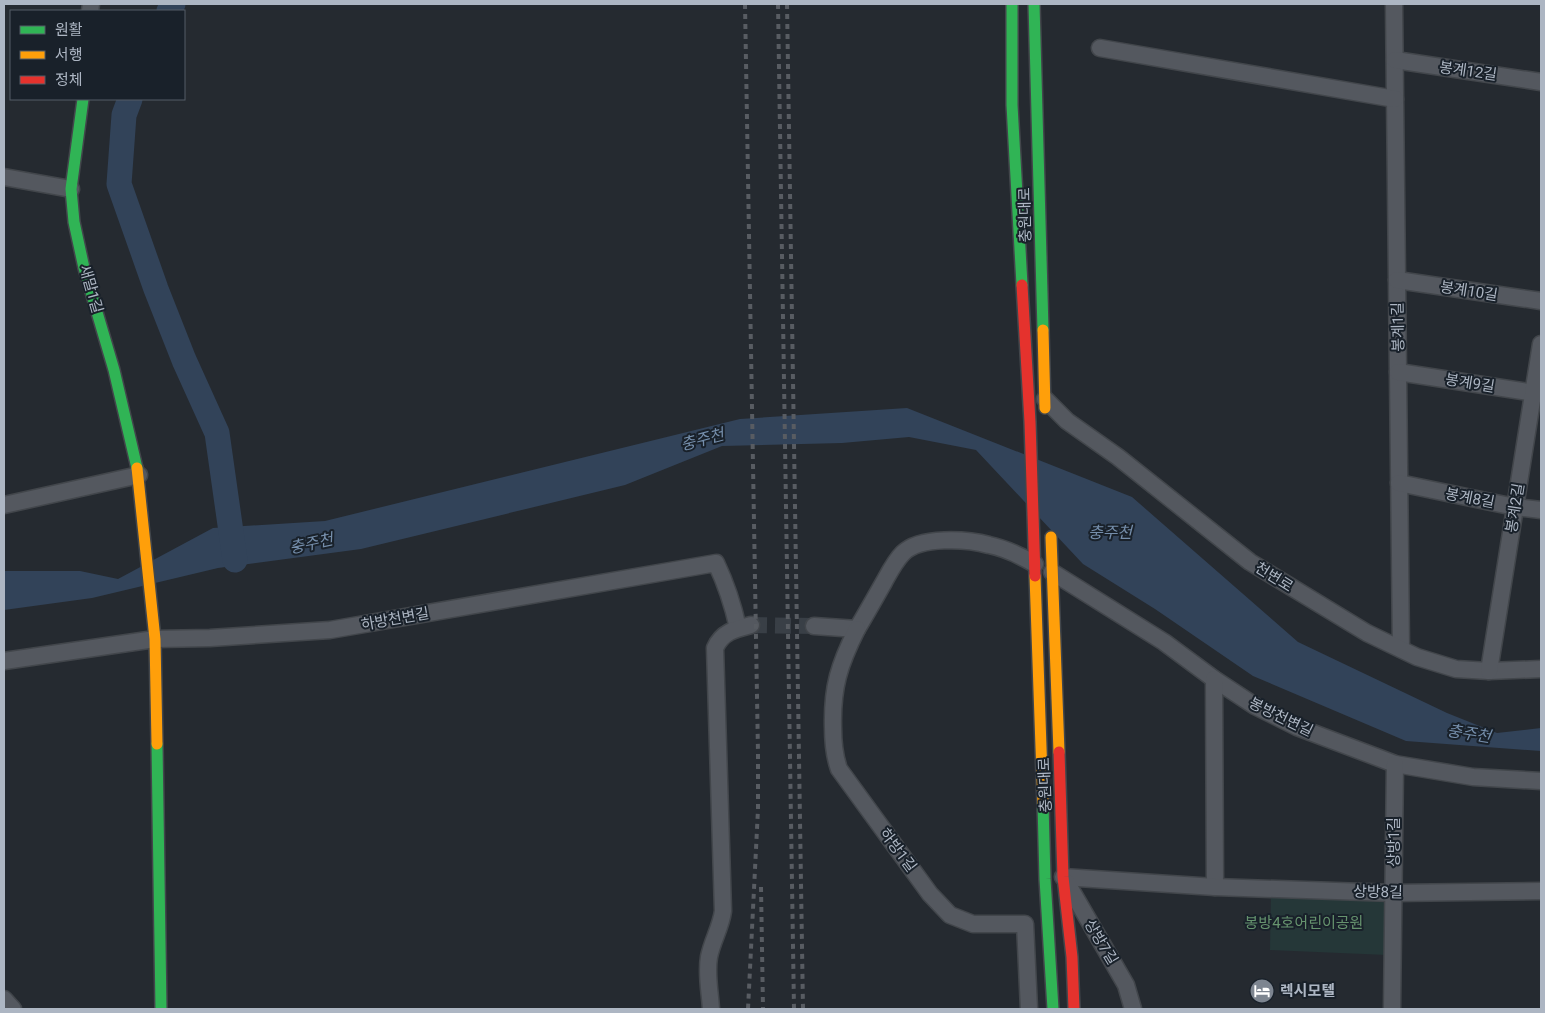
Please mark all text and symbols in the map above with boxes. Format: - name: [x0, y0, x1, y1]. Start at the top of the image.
- legend: [10, 10, 185, 100]
- text: 원활: [55, 21, 83, 39]
- text: 서행: [55, 46, 83, 64]
- street label: 봉계12길: [1438, 58, 1498, 84]
- text: 정체: [55, 71, 83, 89]
- street label: 충원대로: [1016, 187, 1034, 243]
- street label: 새말1길: [75, 263, 107, 315]
- street label: 봉계10길: [1439, 278, 1499, 304]
- street label: 봉계1길: [1389, 302, 1407, 352]
- street label: 봉계9길: [1444, 370, 1496, 396]
- water label: 충주천: [678, 424, 728, 454]
- street label: 봉계2길: [1502, 482, 1528, 534]
- street label: 봉계8길: [1444, 484, 1496, 512]
- water label: 충주천: [1088, 523, 1134, 542]
- water label: 충주천: [288, 529, 337, 557]
- street label: 천변로: [1252, 558, 1296, 596]
- street label: 하방천변길: [359, 604, 431, 634]
- street label: 봉방천변길: [1246, 694, 1316, 740]
- water label: 충주천: [1446, 721, 1494, 747]
- street label: 충원대로: [1035, 757, 1055, 813]
- street label: 상방1길: [1385, 817, 1403, 867]
- street label: 하방1길: [876, 825, 920, 875]
- street label: 상방8길: [1353, 883, 1403, 901]
- park label: 봉방4호어린이공원: [1245, 914, 1363, 932]
- street label: 상방7길: [1080, 916, 1122, 968]
- hotel icon: 렉시모텔: [1249, 978, 1275, 1004]
- place label: 렉시모텔: [1280, 982, 1335, 1000]

